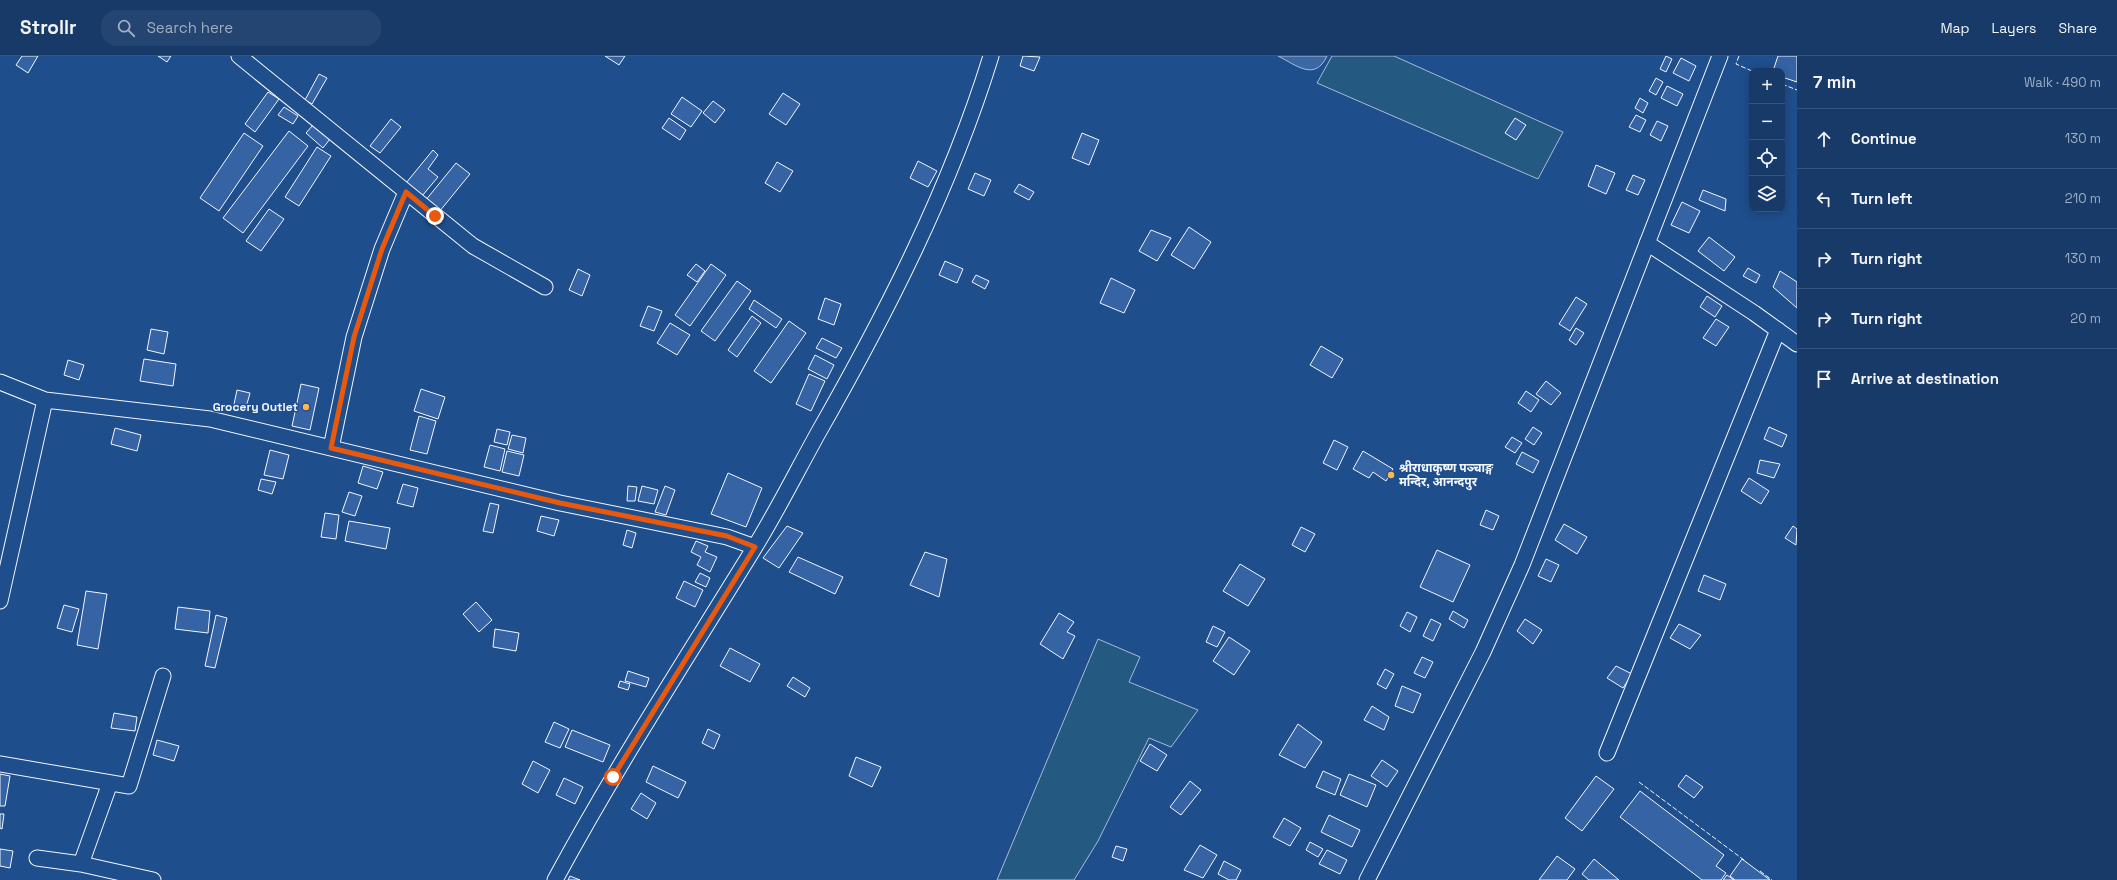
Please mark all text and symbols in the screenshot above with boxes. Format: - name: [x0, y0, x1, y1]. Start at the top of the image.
- search box: [101, 10, 381, 46]
- text: Strollr: [20, 15, 77, 40]
- icon: search: [115, 17, 137, 39]
- text: Search here: [147, 18, 233, 37]
- text: Map: [1940, 19, 1970, 37]
- text: Layers: [1992, 19, 2036, 37]
- text: Share: [2058, 19, 2097, 37]
- map controls: [1749, 68, 1785, 212]
- button: +: [1749, 68, 1785, 104]
- text: 7 min: [1813, 71, 1856, 93]
- text: Walk · 490 m: [2024, 74, 2101, 91]
- button: −: [1749, 104, 1785, 140]
- icon: ahead: [1813, 128, 1835, 150]
- text: Continue: [1851, 129, 1917, 148]
- text: 130 m: [2065, 130, 2101, 147]
- button: locate: [1749, 140, 1785, 176]
- button: layers: [1749, 176, 1785, 212]
- icon: left: [1813, 188, 1835, 210]
- text: Turn left: [1851, 189, 1913, 208]
- text: 210 m: [2065, 190, 2101, 207]
- route end: [426, 207, 444, 225]
- icon: right: [1813, 248, 1835, 270]
- text: Turn right: [1851, 249, 1922, 268]
- text: 130 m: [2065, 250, 2101, 267]
- icon: right: [1813, 308, 1835, 330]
- text: Turn right: [1851, 309, 1922, 328]
- text: 20 m: [2070, 310, 2101, 327]
- icon: arrive: [1813, 368, 1835, 390]
- text: Arrive at destination: [1851, 369, 1999, 388]
- place label: Grocery Outlet: [213, 399, 298, 415]
- marker: Grocery Outlet: [301, 402, 311, 412]
- place label: श्रीराधाकृष्ण पञ्चाङ्ग मन्दिर, आनन्दपुर: [1399, 460, 1494, 491]
- marker: श्रीराधाकृष्ण पञ्चाङ्ग मन्दिर, आनन्दपुर: [1386, 470, 1396, 480]
- route start: [604, 768, 622, 786]

